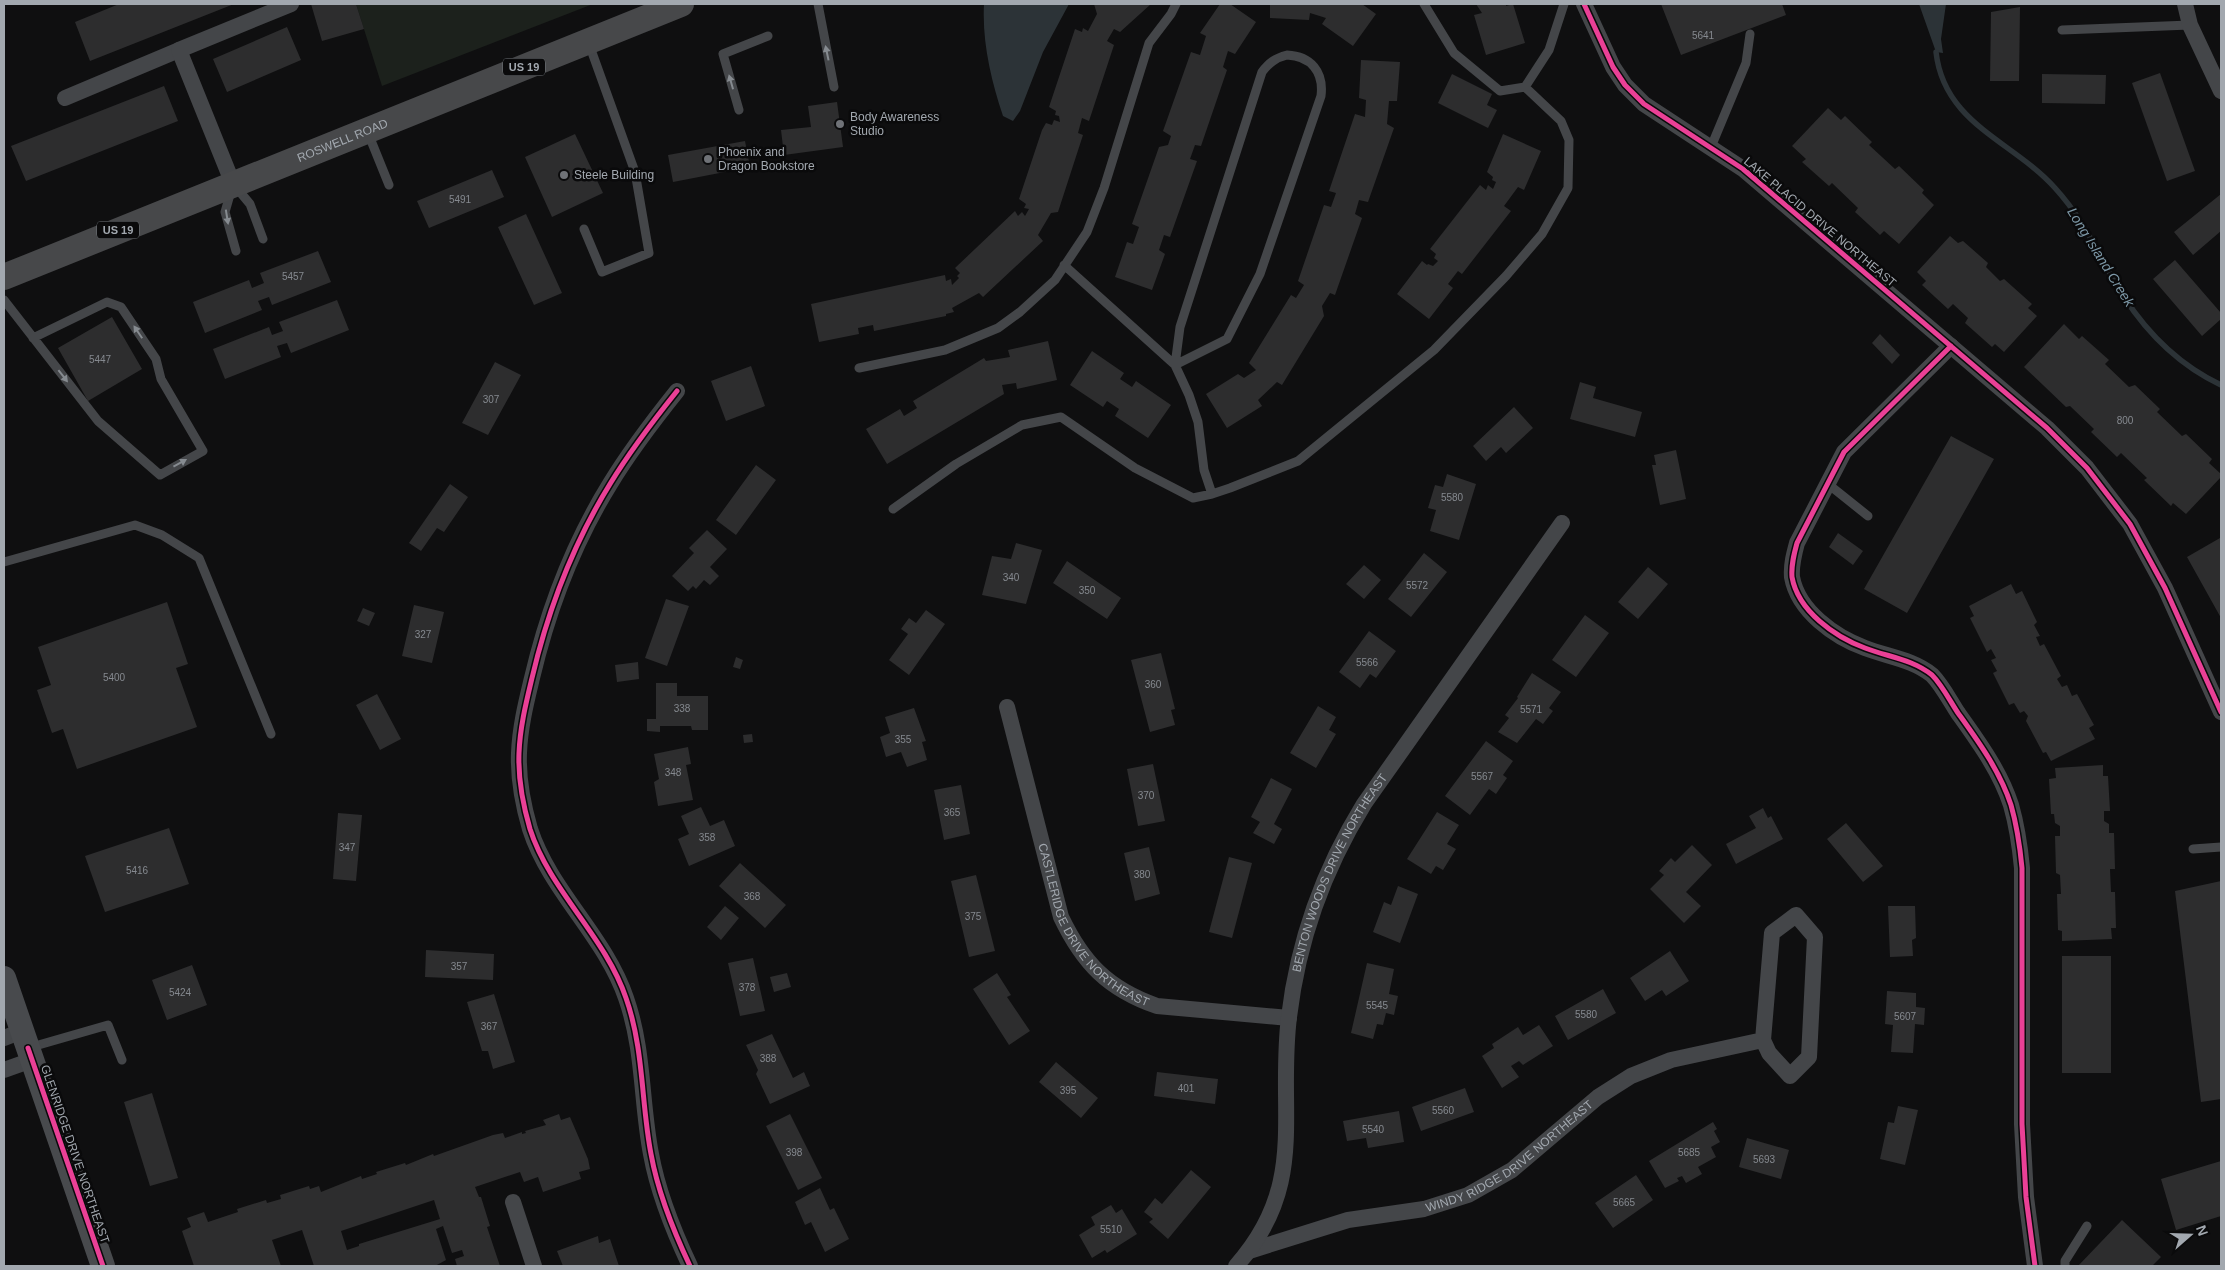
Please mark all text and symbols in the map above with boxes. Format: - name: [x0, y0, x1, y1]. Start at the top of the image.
- house number: 5641: [1692, 30, 1715, 41]
- one-way arrow: [823, 46, 831, 61]
- road number: US 19: [503, 58, 545, 76]
- one-way arrow: [727, 75, 735, 90]
- place label: Body Awareness Studio: [850, 110, 939, 138]
- street label: ROSWELL ROAD: [295, 116, 390, 165]
- marker: Body Awareness Studio: [834, 118, 846, 130]
- place label: Phoenix and Dragon Bookstore: [718, 145, 815, 173]
- marker: Phoenix and Dragon Bookstore: [702, 153, 714, 165]
- street label: LAKE PLACID DRIVE NORTHEAST: [1741, 154, 1900, 290]
- place label: Steele Building: [574, 168, 654, 182]
- marker: Steele Building: [558, 169, 570, 181]
- house number: 5491: [449, 194, 472, 205]
- water label: Long Island Creek: [2064, 205, 2138, 310]
- one-way arrow: [223, 210, 231, 226]
- road number: US 19: [97, 222, 139, 238]
- house number: 5457: [282, 271, 305, 282]
- one-way arrow: [133, 325, 143, 339]
- house number: 5447: [89, 354, 112, 365]
- one-way arrow: [58, 369, 68, 383]
- house number: 307: [483, 394, 500, 405]
- house number: 800: [2117, 415, 2134, 426]
- one-way arrow: [173, 459, 188, 467]
- house number: 5580: [1441, 492, 1464, 503]
- house number: 340: [1003, 572, 1020, 583]
- house number: 5572: [1406, 580, 1429, 591]
- house number: 350: [1079, 585, 1096, 596]
- house number: 327: [415, 629, 432, 640]
- house number: 5566: [1356, 657, 1379, 668]
- house number: 5400: [103, 672, 126, 683]
- house number: 360: [1145, 679, 1162, 690]
- house number: 338: [674, 703, 691, 714]
- house number: 5571: [1520, 704, 1543, 715]
- house number: 355: [895, 734, 912, 745]
- house number: 348: [665, 767, 682, 778]
- street label: BENTON WOODS DRIVE NORTHEAST: [1290, 771, 1390, 973]
- house number: 5567: [1471, 771, 1494, 782]
- house number: 370: [1138, 790, 1155, 801]
- house number: 365: [944, 807, 961, 818]
- house number: 358: [699, 832, 716, 843]
- house number: 347: [339, 842, 356, 853]
- street label: CASTLERIDGE DRIVE NORTHEAST: [1035, 842, 1152, 1010]
- house number: 5416: [126, 865, 149, 876]
- house number: 380: [1134, 869, 1151, 880]
- house number: 368: [744, 891, 761, 902]
- house number: 375: [965, 911, 982, 922]
- house number: 357: [451, 961, 468, 972]
- house number: 378: [739, 982, 756, 993]
- house number: 5424: [169, 987, 192, 998]
- house number: 5545: [1366, 1000, 1389, 1011]
- house number: 5580: [1575, 1009, 1598, 1020]
- house number: 5607: [1894, 1011, 1917, 1022]
- house number: 367: [481, 1021, 498, 1032]
- house number: 388: [760, 1053, 777, 1064]
- street label: GLENRIDGE DRIVE NORTHEAST: [38, 1063, 112, 1246]
- house number: 401: [1178, 1083, 1195, 1094]
- house number: 395: [1060, 1085, 1077, 1096]
- street label: WINDY RIDGE DRIVE NORTHEAST: [1424, 1097, 1596, 1215]
- house number: 5560: [1432, 1105, 1455, 1116]
- house number: 5540: [1362, 1124, 1385, 1135]
- house number: 398: [786, 1147, 803, 1158]
- house number: 5685: [1678, 1147, 1701, 1158]
- house number: 5693: [1753, 1154, 1776, 1165]
- house number: 5665: [1613, 1197, 1636, 1208]
- north arrow: [2165, 1210, 2215, 1260]
- text: N: [2193, 1223, 2211, 1238]
- house number: 5510: [1100, 1224, 1123, 1235]

